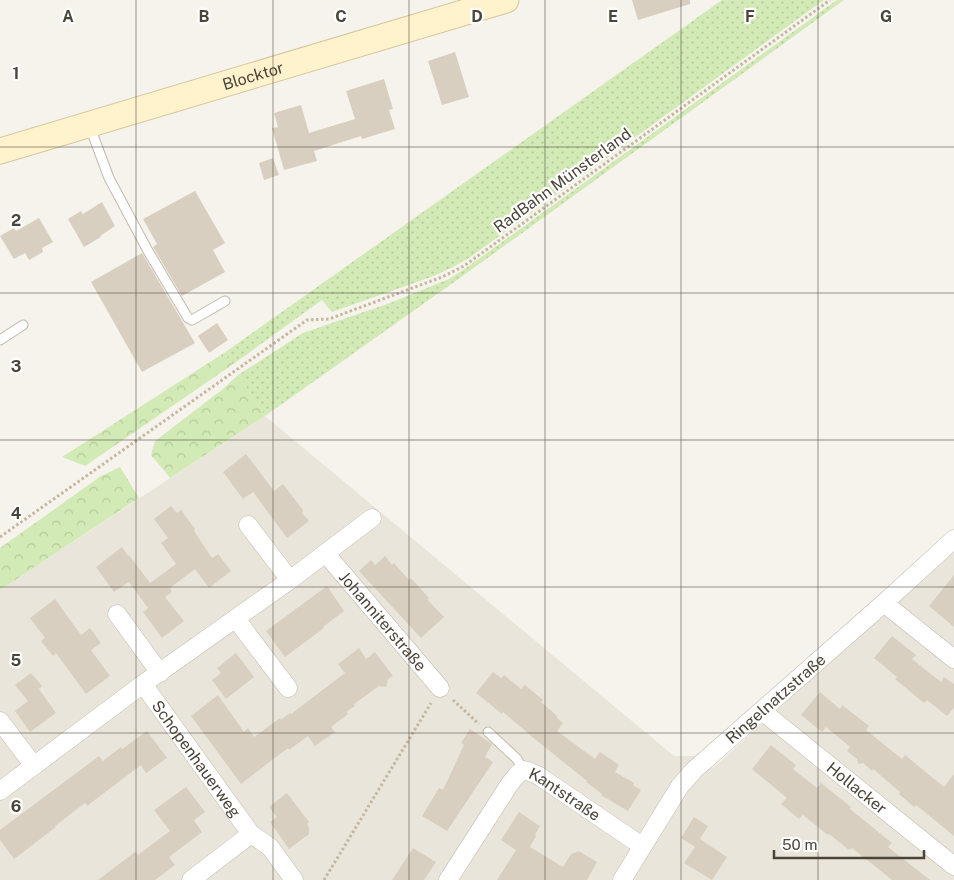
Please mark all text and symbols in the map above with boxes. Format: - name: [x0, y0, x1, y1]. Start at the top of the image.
- text: A: [62, 7, 74, 26]
- text: B: [199, 7, 210, 26]
- text: C: [335, 7, 347, 26]
- text: D: [471, 7, 483, 26]
- text: E: [608, 7, 618, 26]
- text: F: [745, 7, 755, 26]
- text: G: [880, 7, 892, 26]
- street label: Blocktor: [220, 58, 286, 94]
- text: 1: [13, 64, 19, 83]
- street label: RadBahn Münsterland: [490, 124, 635, 237]
- text: 2: [11, 211, 21, 230]
- text: 3: [11, 357, 21, 376]
- text: 4: [11, 504, 22, 523]
- street label: Johanniterstraße: [335, 568, 430, 675]
- street label: Ringelnatzstraße: [722, 650, 830, 748]
- text: 5: [11, 651, 22, 670]
- street label: Schopenhauerweg: [148, 697, 245, 821]
- street label: Hollacker: [823, 758, 891, 818]
- street label: Kantstraße: [526, 764, 604, 825]
- text: 6: [11, 797, 21, 816]
- scale bar: [774, 828, 924, 860]
- text: 50 m: [782, 836, 817, 853]

